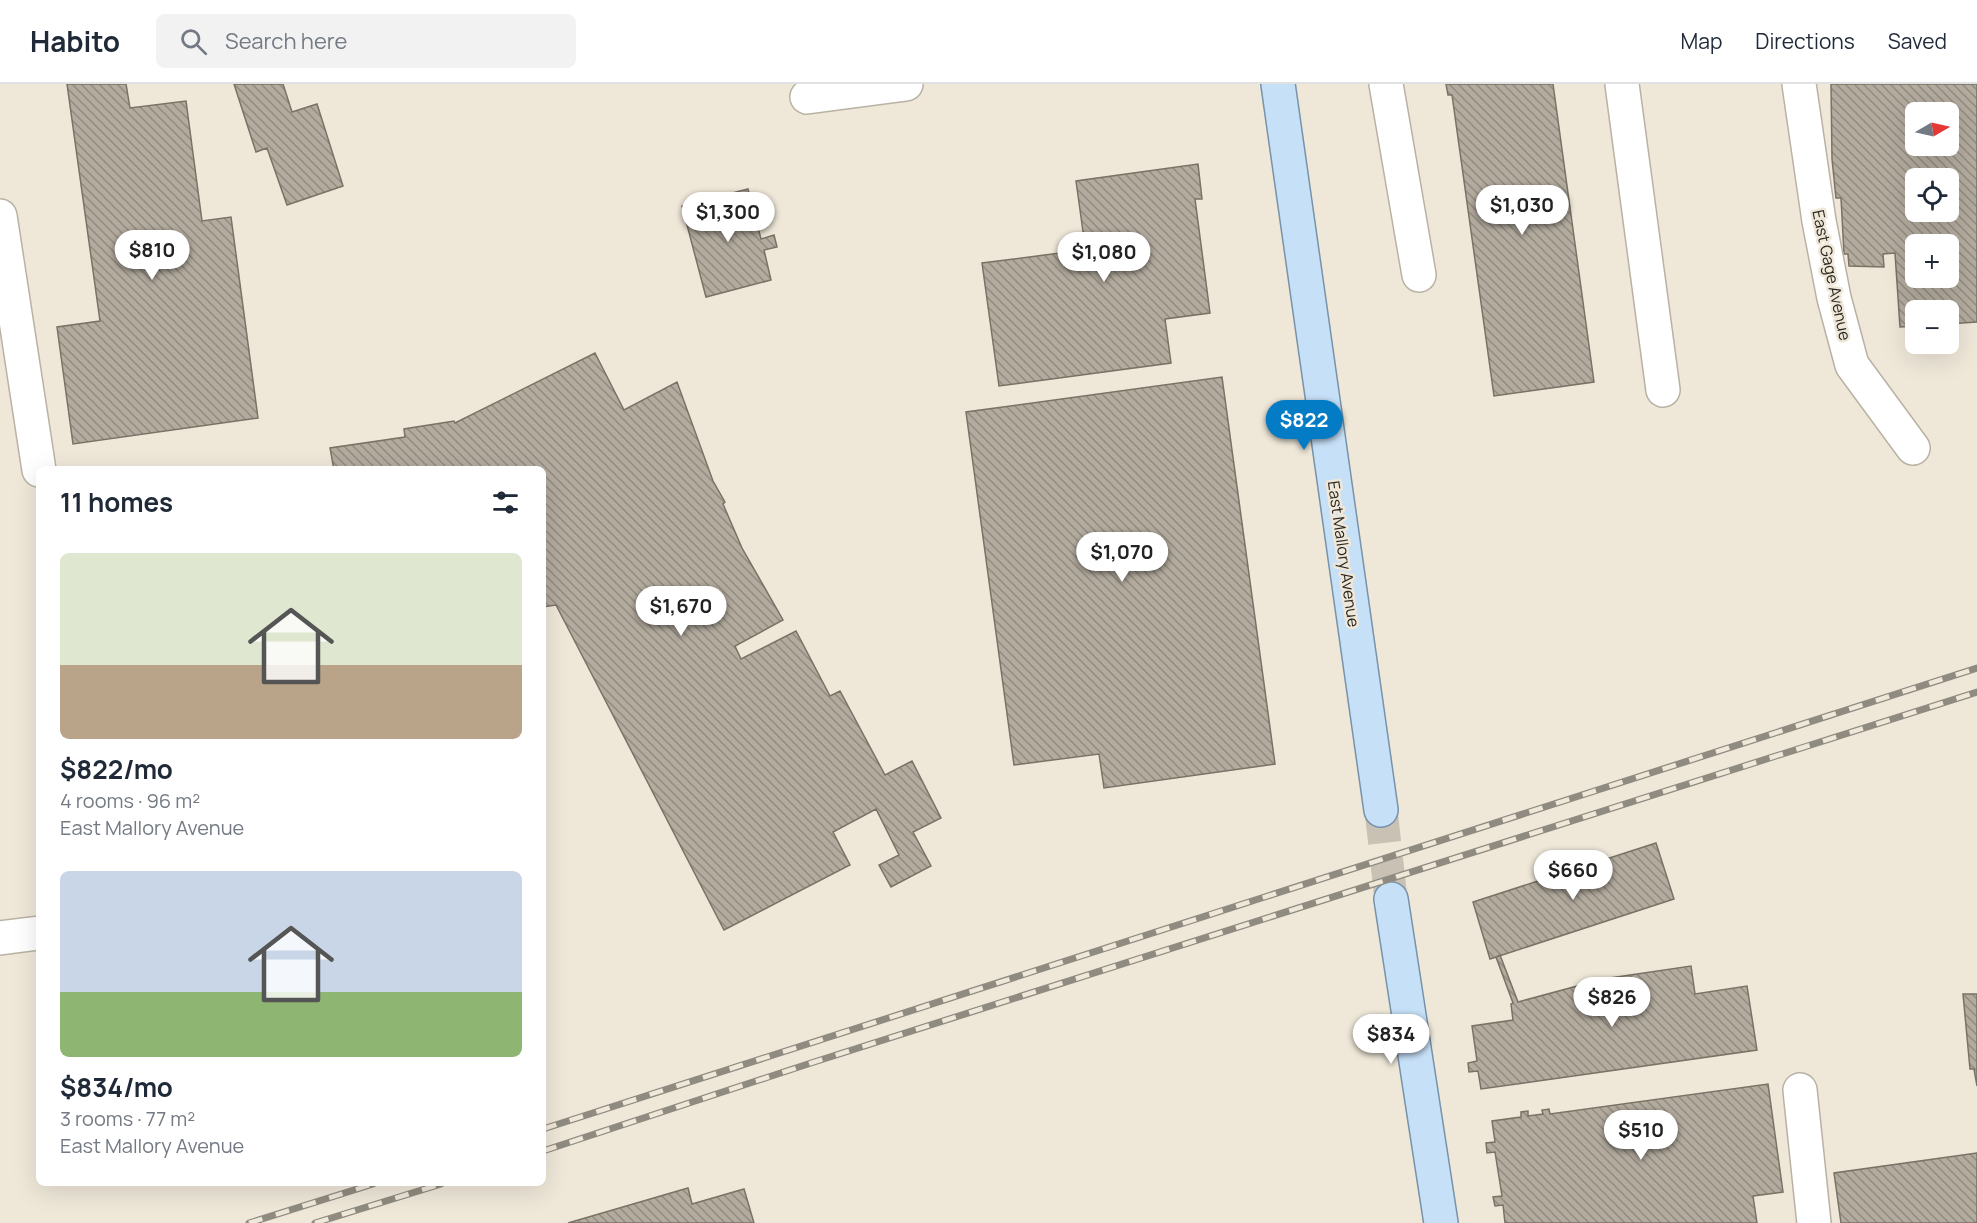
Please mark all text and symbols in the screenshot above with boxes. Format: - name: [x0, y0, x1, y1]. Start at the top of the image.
- search box: [156, 14, 576, 68]
- text: Habito: [30, 22, 120, 60]
- icon: search: [177, 25, 210, 58]
- text: Search here: [225, 26, 347, 56]
- text: Map: [1681, 27, 1722, 55]
- text: Directions: [1755, 27, 1855, 55]
- text: Saved: [1888, 27, 1947, 55]
- north arrow: [1905, 102, 1959, 156]
- map controls: [1905, 102, 1959, 354]
- button: locate: [1905, 168, 1959, 222]
- pin: $1,030: [1473, 185, 1571, 236]
- text: $1,030: [1490, 191, 1554, 218]
- pin: $1,300: [679, 192, 777, 243]
- text: $1,300: [696, 198, 760, 225]
- street label: East Gage Avenue: [1807, 208, 1857, 342]
- pin: $810: [116, 230, 188, 281]
- pin: $1,080: [1055, 232, 1153, 283]
- button: +: [1905, 234, 1959, 288]
- text: $810: [129, 236, 175, 263]
- text: $1,080: [1071, 238, 1137, 265]
- button: −: [1905, 300, 1959, 354]
- pin: $822: [1268, 400, 1340, 451]
- text: $822: [1280, 406, 1328, 433]
- street label: East Mallory Avenue: [1323, 479, 1365, 629]
- text: 11 homes: [60, 484, 173, 520]
- icon: filters: [489, 486, 522, 519]
- pin: $1,070: [1073, 532, 1171, 583]
- text: $1,070: [1090, 538, 1154, 565]
- pin: $1,670: [632, 586, 730, 637]
- icon: home: [237, 592, 345, 700]
- text: $1,670: [650, 592, 712, 619]
- text: $822/mo: [60, 751, 173, 787]
- text: 4 rooms · 96 m²: [60, 787, 200, 814]
- text: East Mallory Avenue: [60, 814, 244, 841]
- pin: $660: [1537, 850, 1609, 901]
- text: $660: [1548, 856, 1598, 883]
- icon: home: [237, 910, 345, 1018]
- pin: $826: [1576, 977, 1648, 1028]
- text: $826: [1587, 983, 1637, 1010]
- pin: $834: [1355, 1014, 1427, 1065]
- text: $834: [1367, 1020, 1415, 1047]
- text: $834/mo: [60, 1069, 173, 1105]
- text: 3 rooms · 77 m²: [60, 1105, 195, 1132]
- pin: $510: [1605, 1110, 1677, 1161]
- text: $510: [1618, 1116, 1664, 1143]
- text: East Mallory Avenue: [60, 1132, 244, 1159]

